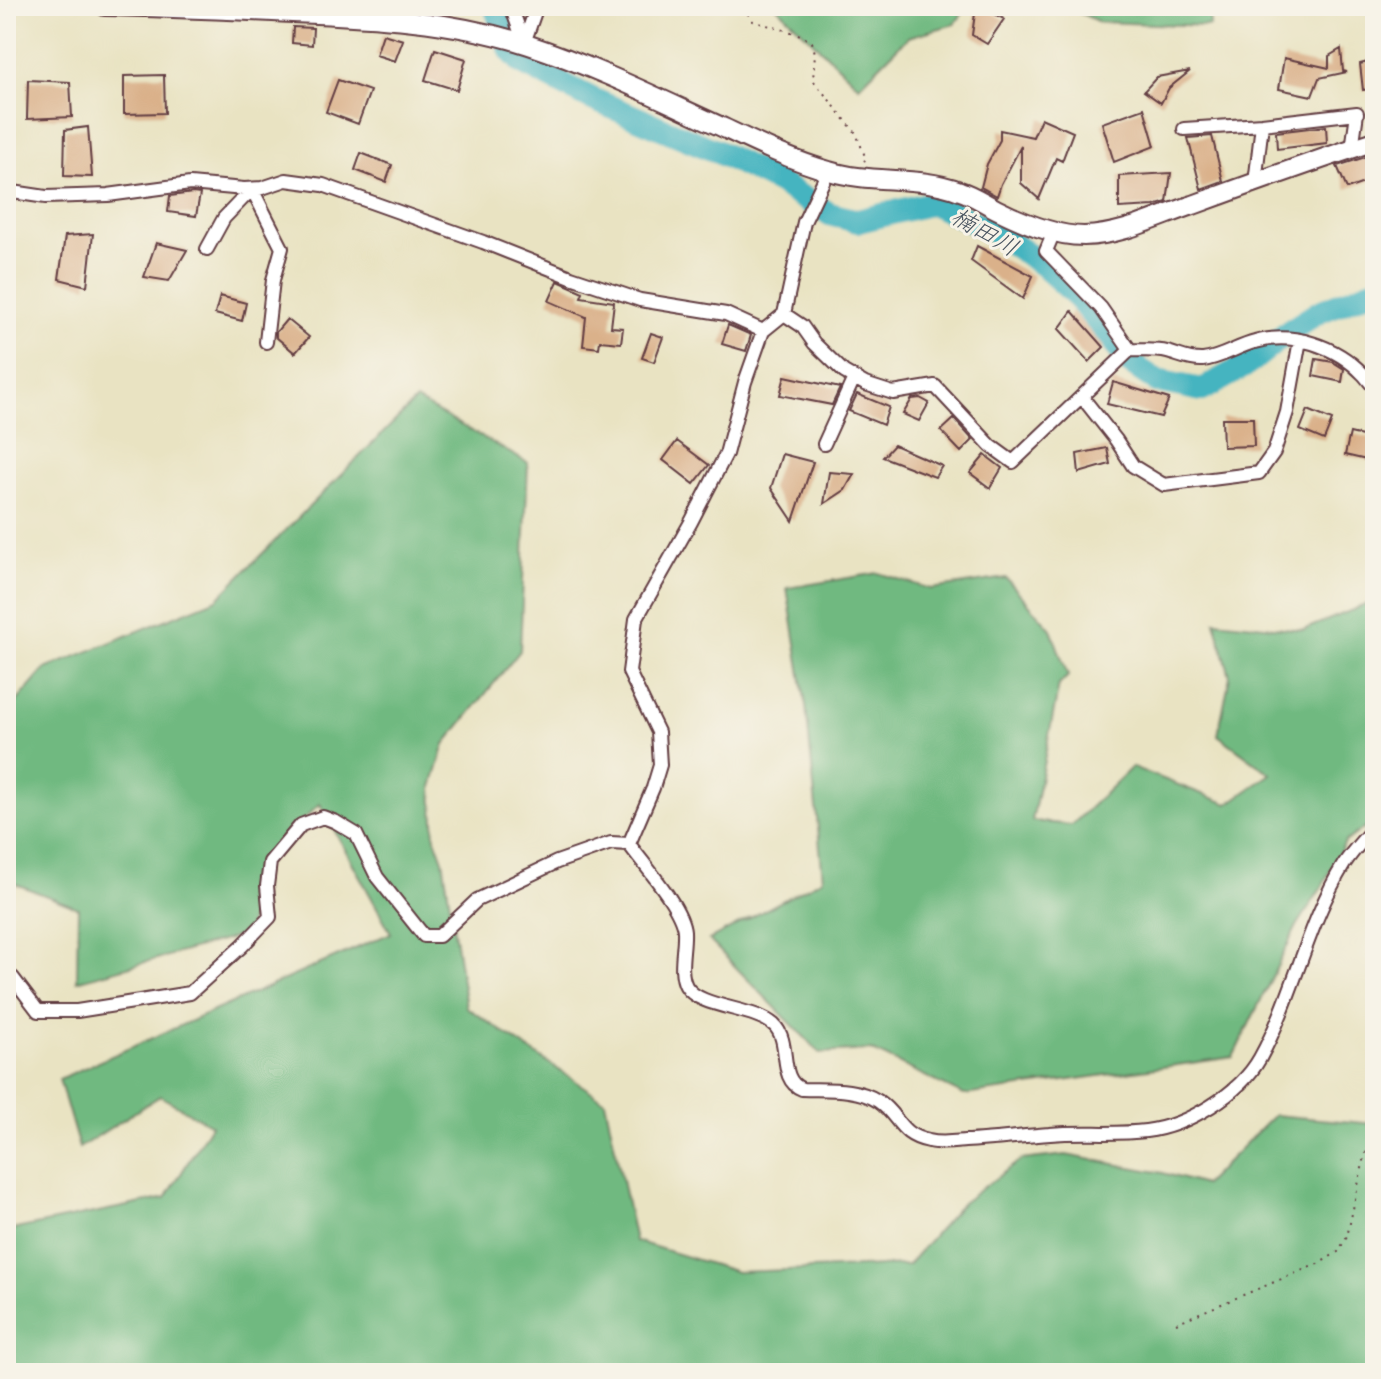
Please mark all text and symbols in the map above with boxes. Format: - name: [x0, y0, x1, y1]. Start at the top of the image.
- water label: 楠田川: [943, 198, 1025, 268]

